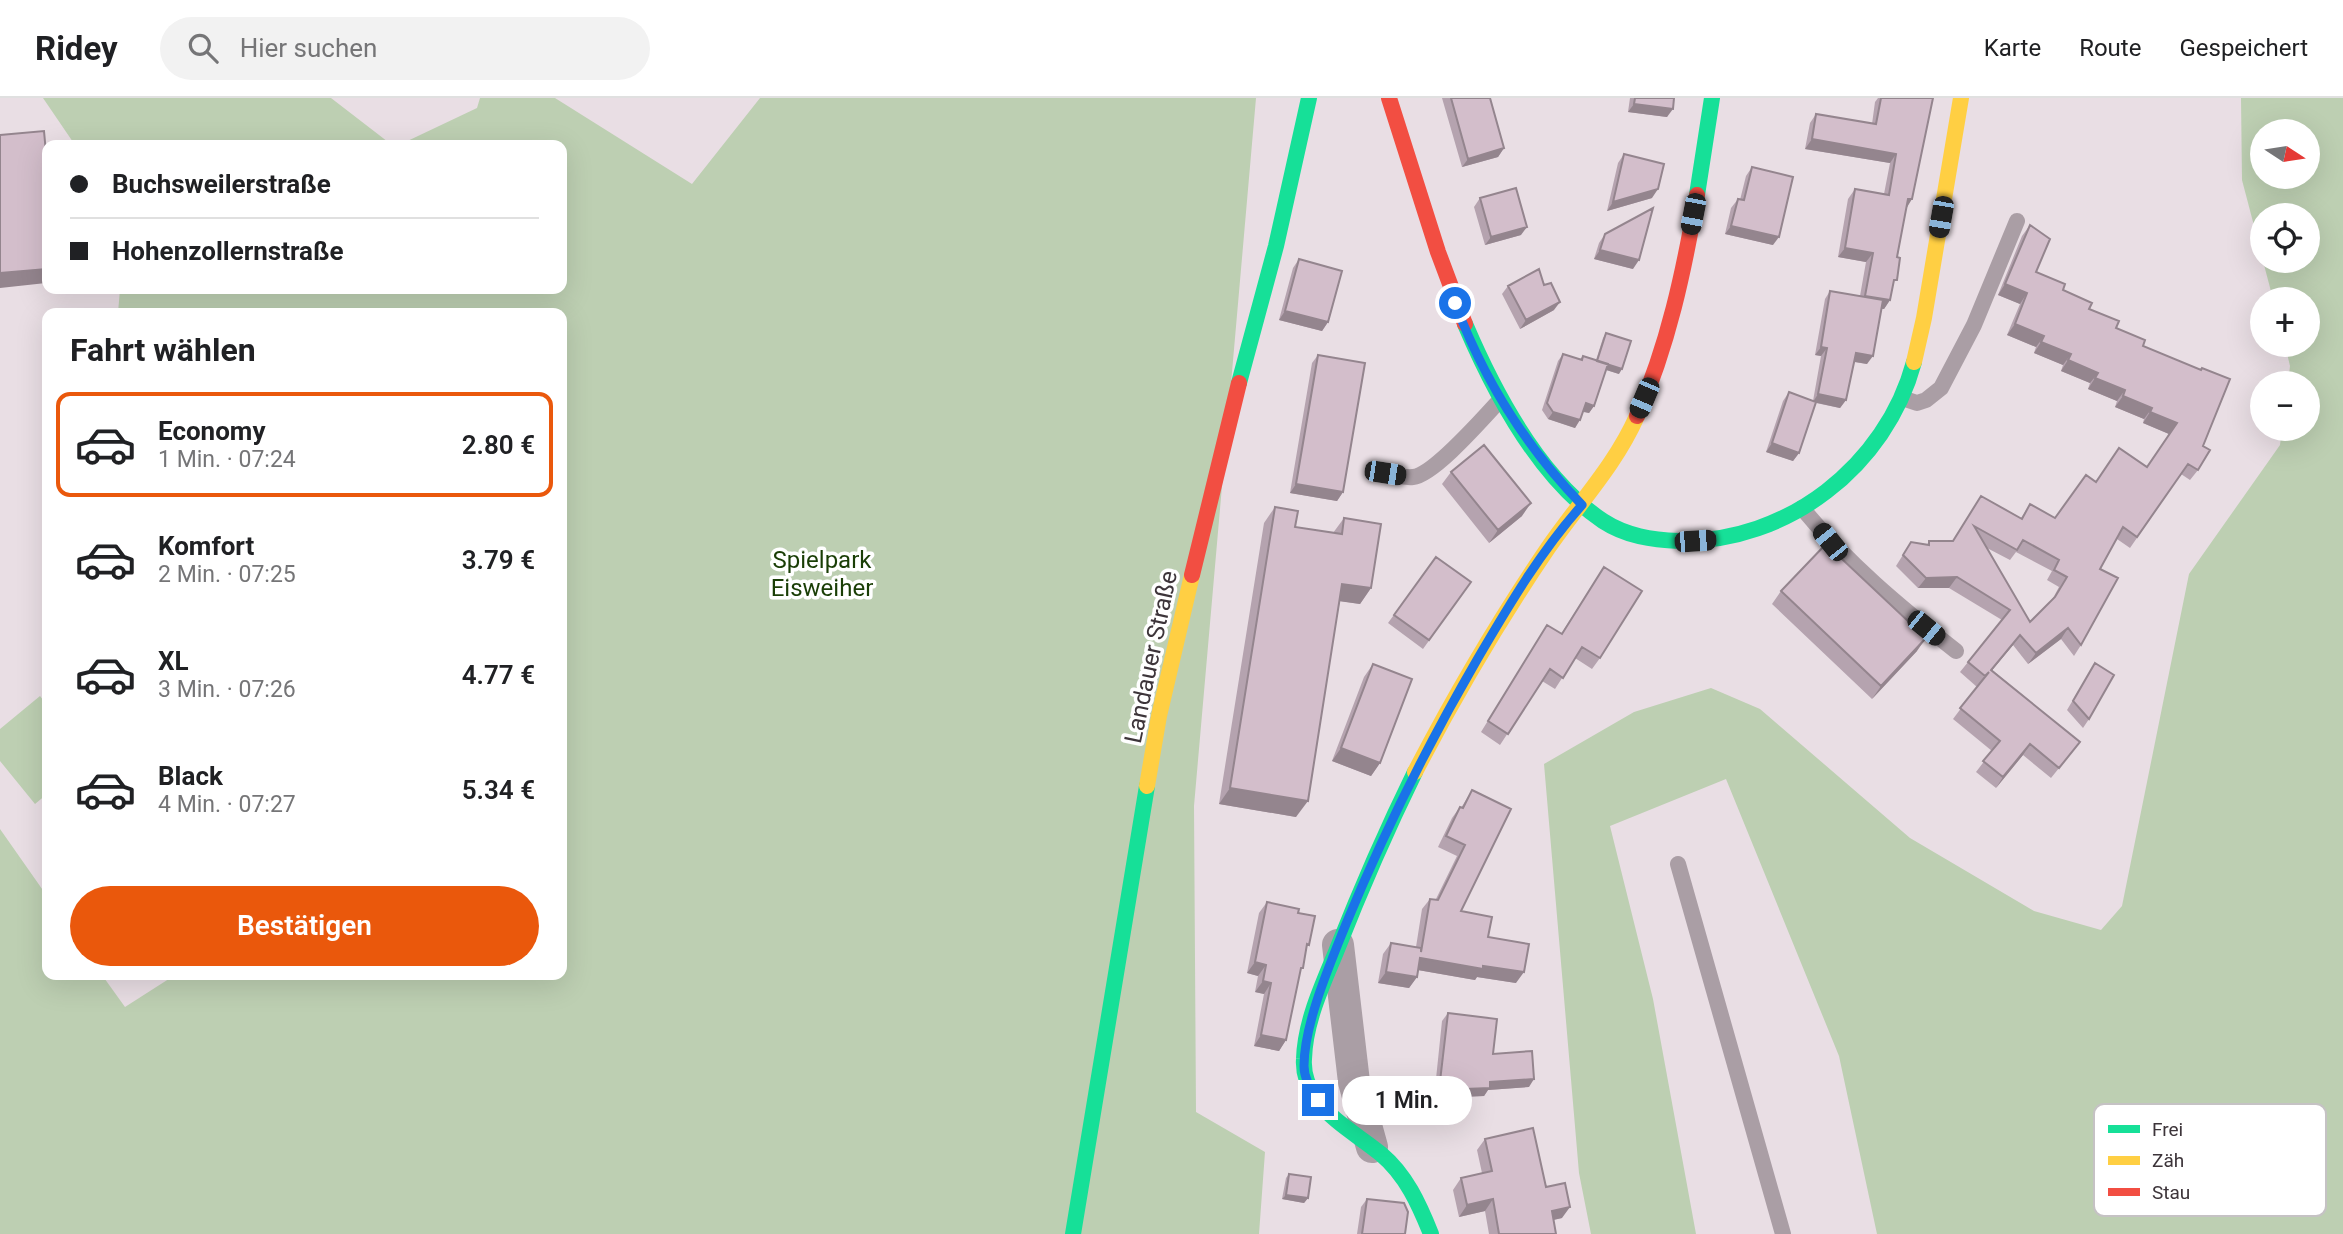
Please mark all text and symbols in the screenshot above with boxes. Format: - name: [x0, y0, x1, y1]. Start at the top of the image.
- search box: [160, 17, 650, 80]
- text: Ridey: [35, 29, 118, 68]
- icon: search: [184, 29, 222, 67]
- text: Hier suchen: [240, 33, 377, 63]
- text: Karte: [1984, 34, 2041, 62]
- text: Route: [2079, 34, 2141, 62]
- text: Gespeichert: [2179, 34, 2308, 62]
- north arrow: [2250, 119, 2320, 189]
- map controls: [2250, 119, 2320, 441]
- text: Buchsweilerstraße: [112, 169, 331, 199]
- car: [1679, 191, 1708, 237]
- car: [1928, 194, 1955, 240]
- button: locate: [2250, 203, 2320, 273]
- text: Hohenzollernstraße: [112, 236, 343, 266]
- route start: [1439, 287, 1471, 319]
- button: +: [2250, 287, 2320, 357]
- text: Fahrt wählen: [70, 331, 256, 369]
- button: −: [2250, 371, 2320, 441]
- car: [1627, 375, 1662, 421]
- icon: car: [74, 413, 137, 476]
- text: Economy: [158, 416, 265, 446]
- text: 2.80 €: [462, 430, 535, 460]
- text: 1 Min. · 07:24: [158, 446, 296, 473]
- car: [1363, 459, 1408, 487]
- car: [1809, 519, 1852, 565]
- icon: car: [74, 528, 137, 591]
- car: [1674, 529, 1717, 553]
- text: Komfort: [158, 531, 254, 561]
- text: 3.79 €: [462, 545, 535, 575]
- park label: Spielpark Eisweiher: [771, 546, 873, 602]
- text: 2 Min. · 07:25: [158, 561, 296, 588]
- street label: Landauer Straße: [1119, 568, 1183, 746]
- car: [1904, 607, 1949, 649]
- icon: car: [74, 643, 137, 706]
- text: XL: [158, 646, 189, 676]
- text: 4.77 €: [462, 660, 535, 690]
- text: 3 Min. · 07:26: [158, 676, 296, 703]
- icon: car: [74, 758, 137, 821]
- text: Black: [158, 761, 223, 791]
- text: 5.34 €: [462, 775, 535, 805]
- text: 4 Min. · 07:27: [158, 791, 296, 818]
- button: Bestätigen: [70, 886, 539, 966]
- callout: 1 Min.: [1342, 1076, 1472, 1124]
- route end: [1302, 1084, 1334, 1116]
- text: 1 Min.: [1375, 1087, 1439, 1114]
- legend: [2094, 1104, 2326, 1216]
- text: Frei: [2152, 1118, 2183, 1141]
- text: Zäh: [2152, 1149, 2184, 1172]
- text: Stau: [2152, 1181, 2190, 1204]

